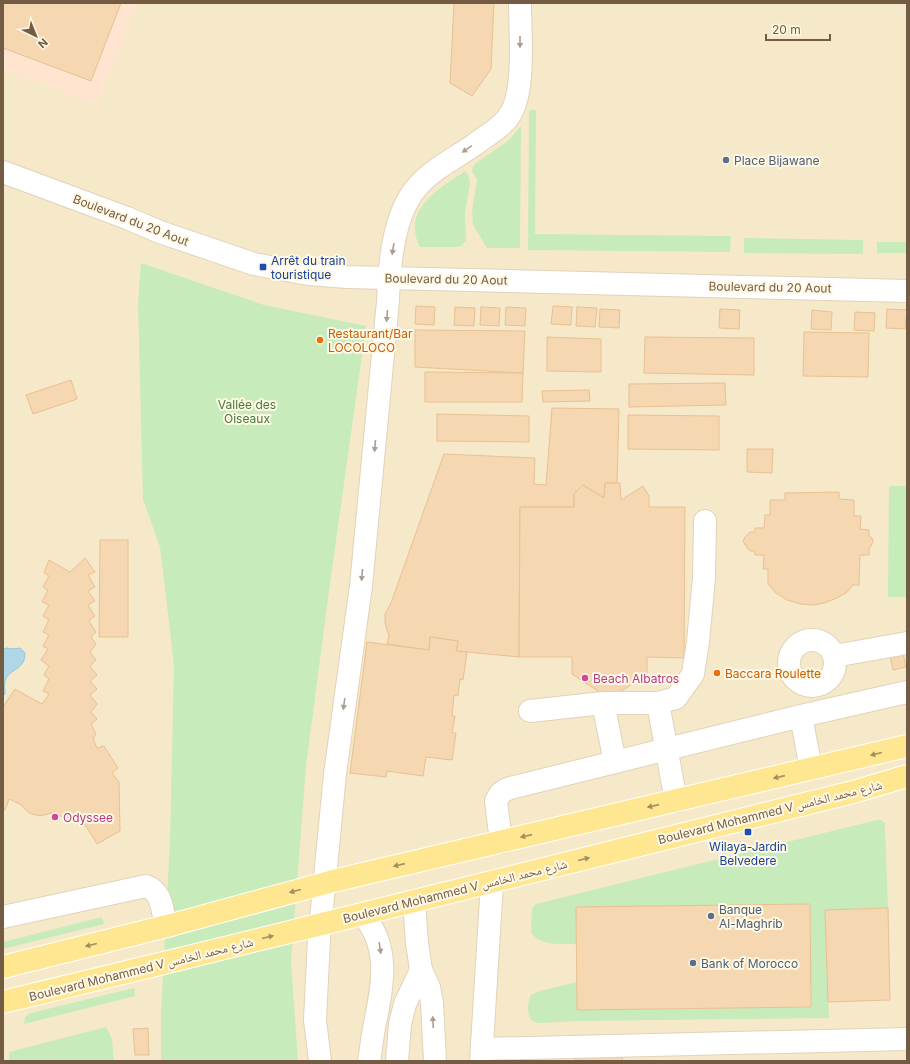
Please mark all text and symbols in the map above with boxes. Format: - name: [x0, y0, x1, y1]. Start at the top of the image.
- north arrow: [16, 16, 56, 56]
- scale bar: [766, 16, 830, 42]
- text: 20 m: [772, 22, 801, 37]
- text: N: [35, 35, 51, 51]
- one-way arrow: [517, 36, 523, 49]
- one-way arrow: [462, 145, 472, 153]
- place label: Place Bijawane: [734, 153, 820, 168]
- marker: Place Bijawane: [721, 155, 731, 165]
- street label: Boulevard du 20 Aout: [71, 191, 191, 249]
- one-way arrow: [390, 242, 396, 255]
- place label: Arrêt du train touristique: [271, 253, 346, 282]
- marker: Arrêt du train touristique: [258, 262, 268, 272]
- street label: Boulevard du 20 Aout: [384, 270, 508, 288]
- street label: Boulevard du 20 Aout: [708, 278, 832, 296]
- one-way arrow: [383, 310, 390, 322]
- place label: Restaurant/Bar LOCOLOCO: [328, 326, 413, 355]
- marker: Restaurant/Bar LOCOLOCO: [315, 335, 325, 345]
- park label: Vallée des Oiseaux: [218, 397, 276, 426]
- one-way arrow: [371, 440, 378, 452]
- one-way arrow: [359, 569, 366, 581]
- place label: Baccara Roulette: [725, 666, 821, 681]
- marker: Baccara Roulette: [712, 668, 722, 678]
- place label: Beach Albatros: [593, 671, 679, 686]
- marker: Beach Albatros: [580, 673, 590, 683]
- one-way arrow: [341, 698, 347, 710]
- one-way arrow: [870, 751, 882, 757]
- one-way arrow: [773, 774, 785, 780]
- street label: Boulevard Mohammed V شارع محمد الخامس: [656, 777, 884, 848]
- one-way arrow: [646, 804, 659, 810]
- place label: Odyssee: [63, 810, 113, 825]
- marker: Odyssee: [50, 812, 60, 822]
- marker: Wilaya-Jardin Belvedere: [743, 827, 753, 837]
- one-way arrow: [520, 833, 532, 839]
- place label: Wilaya-Jardin Belvedere: [709, 839, 787, 868]
- street label: Boulevard Mohammed V شارع محمد الخامس: [341, 856, 569, 927]
- one-way arrow: [579, 856, 591, 862]
- one-way arrow: [393, 863, 406, 869]
- one-way arrow: [289, 888, 301, 894]
- place label: Banque Al-Maghrib: [719, 902, 783, 931]
- marker: Banque Al-Maghrib: [706, 911, 716, 921]
- street label: Boulevard Mohammed V شارع محمد الخامس: [27, 934, 255, 1005]
- one-way arrow: [262, 934, 274, 940]
- one-way arrow: [377, 942, 383, 954]
- one-way arrow: [85, 943, 97, 949]
- place label: Bank of Morocco: [701, 956, 798, 971]
- marker: Bank of Morocco: [688, 958, 698, 968]
- one-way arrow: [430, 1016, 437, 1028]

